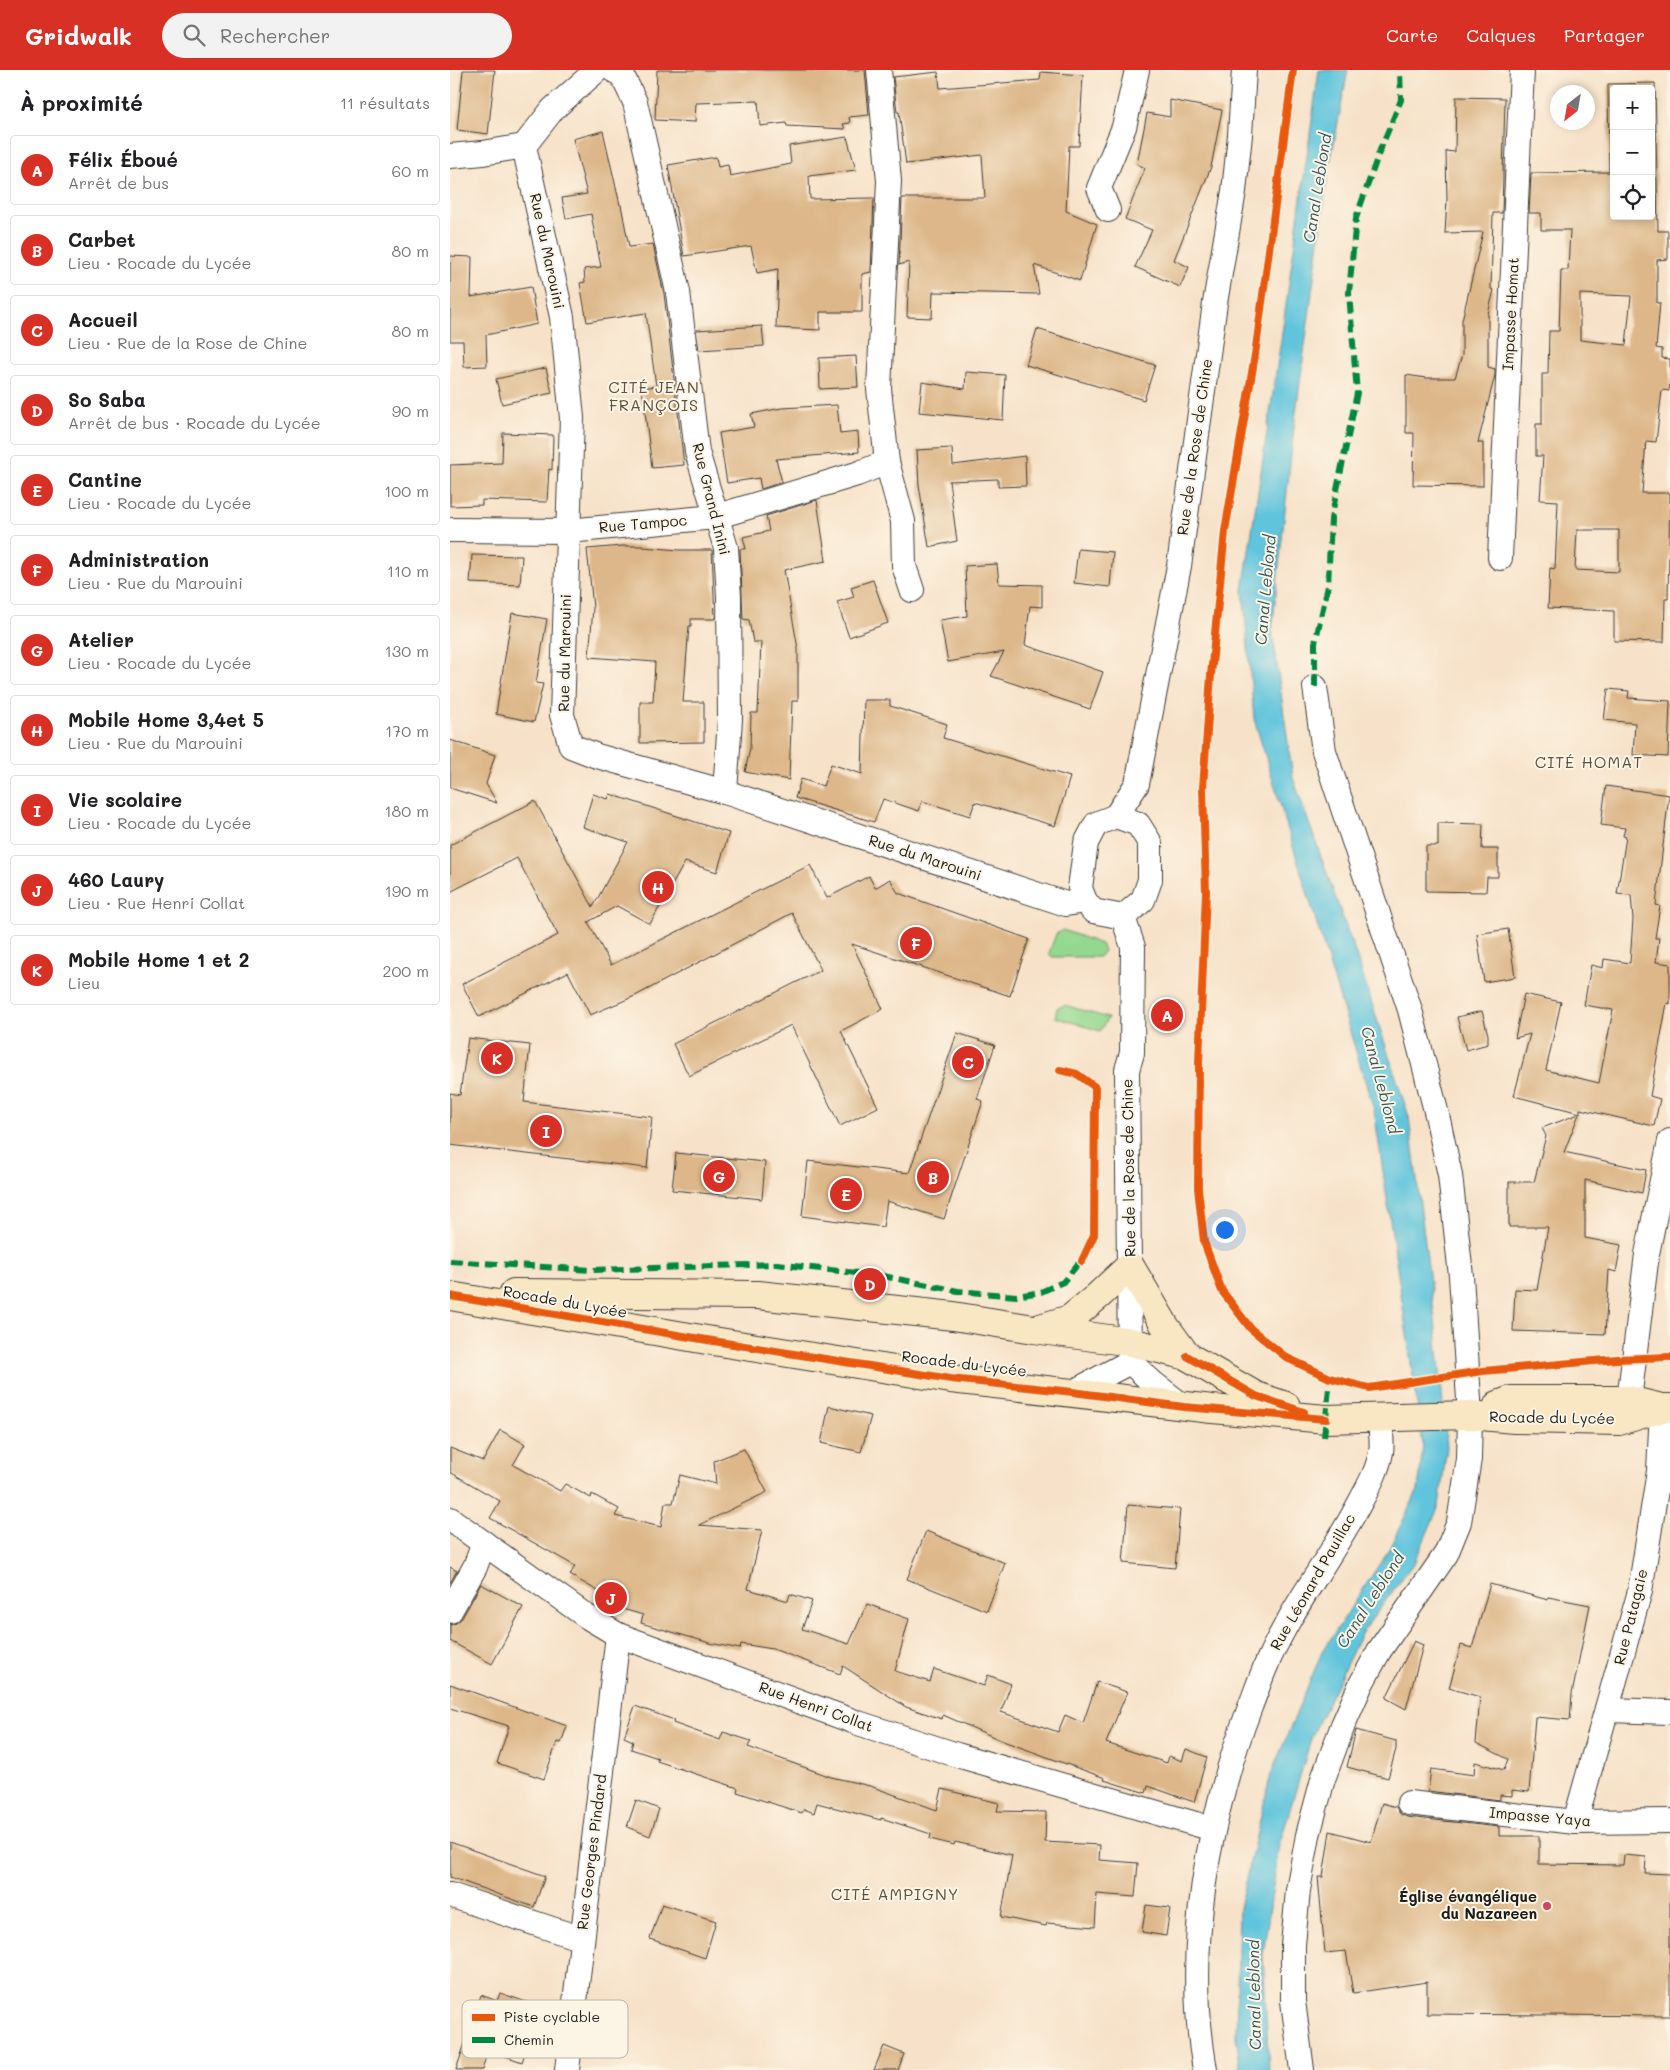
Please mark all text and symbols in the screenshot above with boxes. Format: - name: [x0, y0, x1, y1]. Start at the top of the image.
- search box: [162, 13, 512, 58]
- text: Gridwalk: [25, 20, 132, 51]
- icon: search: [180, 21, 208, 49]
- text: Rechercher: [220, 23, 330, 48]
- text: Carte: [1386, 23, 1438, 47]
- text: Calques: [1466, 23, 1536, 47]
- text: Partager: [1564, 23, 1645, 47]
- north arrow: [1550, 85, 1595, 130]
- map controls: [1610, 85, 1655, 220]
- button: +: [1610, 85, 1655, 130]
- text: À proximité: [20, 89, 143, 116]
- text: 11 résultats: [340, 92, 430, 113]
- button: −: [1610, 130, 1655, 175]
- water label: Canal Leblond: [1298, 131, 1336, 244]
- text: Félix Éboué: [68, 147, 178, 172]
- text: A: [31, 160, 43, 181]
- text: 60 m: [392, 160, 429, 181]
- text: Arrêt de bus: [68, 172, 169, 193]
- button: locate: [1610, 175, 1655, 220]
- street label: Rue du Marouini: [526, 191, 570, 311]
- text: Carbet: [68, 227, 136, 252]
- text: B: [32, 240, 42, 261]
- text: 80 m: [392, 240, 429, 261]
- text: Lieu · Rocade du Lycée: [68, 252, 251, 273]
- street label: Impasse Homat: [1497, 257, 1523, 371]
- text: Accueil: [68, 307, 138, 332]
- text: C: [31, 320, 43, 341]
- text: 80 m: [392, 320, 429, 341]
- text: Lieu · Rue de la Rose de Chine: [68, 332, 307, 353]
- street label: Rue de la Rose de Chine: [1172, 357, 1216, 537]
- district label: CITÉ JEAN FRANÇOIS: [608, 376, 700, 415]
- text: So Saba: [68, 387, 146, 412]
- text: D: [31, 400, 43, 421]
- text: 90 m: [392, 400, 429, 421]
- text: Arrêt de bus · Rocade du Lycée: [68, 412, 321, 433]
- street label: Rue Grand Inini: [688, 441, 736, 557]
- text: Cantine: [68, 467, 142, 492]
- text: E: [32, 480, 42, 501]
- text: 100 m: [384, 480, 429, 501]
- text: Lieu · Rocade du Lycée: [68, 492, 251, 513]
- street label: Rue Tampoc: [598, 509, 688, 537]
- water label: Canal Leblond: [1249, 533, 1280, 646]
- text: Administration: [68, 547, 209, 572]
- text: F: [32, 560, 42, 581]
- text: 110 m: [387, 560, 429, 581]
- text: Lieu · Rue du Marouini: [68, 572, 243, 593]
- street label: Rue du Marouini: [553, 594, 575, 712]
- text: Atelier: [68, 627, 134, 652]
- text: G: [31, 640, 43, 661]
- text: 130 m: [385, 640, 429, 661]
- text: Lieu · Rocade du Lycée: [68, 652, 251, 673]
- text: Mobile Home 3,4et 5: [68, 707, 264, 732]
- text: H: [31, 720, 43, 741]
- text: 170 m: [385, 720, 429, 741]
- text: Lieu · Rue du Marouini: [68, 732, 243, 753]
- district label: CITÉ HOMAT: [1535, 751, 1643, 772]
- text: Vie scolaire: [68, 787, 182, 812]
- text: I: [33, 800, 41, 821]
- text: 180 m: [384, 800, 429, 821]
- text: Lieu · Rocade du Lycée: [68, 812, 251, 833]
- street label: Rue du Marouini: [866, 829, 984, 885]
- text: 460 Laury: [68, 867, 164, 892]
- pin: H: [642, 868, 674, 906]
- text: J: [32, 880, 42, 901]
- text: 190 m: [385, 880, 429, 901]
- text: Lieu · Rue Henri Collat: [68, 892, 245, 913]
- pin: F: [900, 924, 932, 962]
- text: Mobile Home 1 et 2: [68, 947, 249, 972]
- text: K: [32, 960, 42, 981]
- text: 200 m: [382, 960, 429, 981]
- text: Lieu: [68, 972, 100, 993]
- pin: A: [1151, 996, 1183, 1034]
- water label: Canal Leblond: [1357, 1024, 1406, 1137]
- pin: K: [481, 1039, 513, 1077]
- pin: C: [952, 1043, 984, 1081]
- street label: Rue de la Rose de Chine: [1116, 1079, 1140, 1257]
- pin: I: [530, 1112, 562, 1150]
- pin: G: [703, 1157, 735, 1195]
- pin: B: [917, 1158, 949, 1196]
- pin: E: [830, 1175, 862, 1213]
- your location: [1212, 1217, 1238, 1243]
- pin: D: [854, 1265, 886, 1303]
- street label: Rocade du Lycée: [501, 1280, 629, 1322]
- street label: Rocade du Lycée: [900, 1345, 1028, 1381]
- street label: Rocade du Lycée: [1489, 1406, 1615, 1428]
- street label: Rue Léonard Pauillac: [1265, 1509, 1359, 1653]
- water label: Canal Leblond: [1331, 1547, 1409, 1652]
- street label: Rue Patagaie: [1608, 1567, 1652, 1667]
- pin: J: [595, 1579, 627, 1617]
- street label: Rue Henri Collat: [756, 1676, 876, 1736]
- street label: Rue Georges Pindard: [572, 1773, 610, 1931]
- street label: Impasse Yaya: [1488, 1802, 1592, 1830]
- district label: CITÉ AMPIGNY: [831, 1883, 959, 1904]
- place label: Église évangélique du Nazareen: [1399, 1886, 1537, 1923]
- marker: Église évangélique du Nazareen: [1541, 1900, 1553, 1912]
- water label: Canal Leblond: [1242, 1939, 1265, 2050]
- legend: [462, 2000, 628, 2058]
- text: Piste cyclable: [504, 2007, 600, 2026]
- text: Chemin: [504, 2030, 554, 2049]

